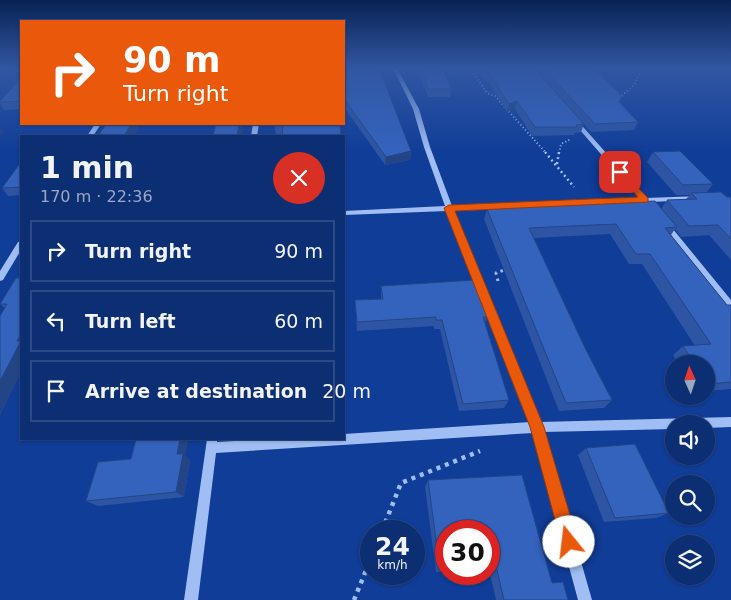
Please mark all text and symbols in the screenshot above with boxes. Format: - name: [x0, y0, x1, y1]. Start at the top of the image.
- icon: right: [40, 40, 105, 105]
- text: 90 m: [123, 40, 220, 80]
- text: Turn right: [123, 81, 228, 106]
- text: 1 min: [40, 150, 134, 185]
- pin: [599, 151, 641, 193]
- button: close: [273, 152, 325, 204]
- icon: arrive: [606, 158, 634, 186]
- text: 170 m · 22:36: [40, 187, 153, 206]
- icon: right: [42, 237, 70, 265]
- text: Turn right: [85, 240, 191, 262]
- text: 90 m: [274, 240, 323, 262]
- icon: left: [42, 307, 70, 335]
- text: Turn left: [85, 310, 176, 332]
- text: 60 m: [274, 310, 323, 332]
- north arrow: [665, 355, 715, 405]
- map controls: [665, 355, 715, 585]
- icon: arrive: [42, 377, 70, 405]
- text: Arrive at destination: [85, 380, 307, 402]
- text: 20 m: [322, 380, 371, 402]
- button: sound: [665, 415, 715, 465]
- button: search: [665, 475, 715, 525]
- position arrow: [542, 515, 594, 567]
- speed limit sign: 30: [435, 520, 500, 585]
- text: 24: [375, 532, 410, 561]
- button: layers: [665, 535, 715, 585]
- text: km/h: [377, 558, 408, 572]

